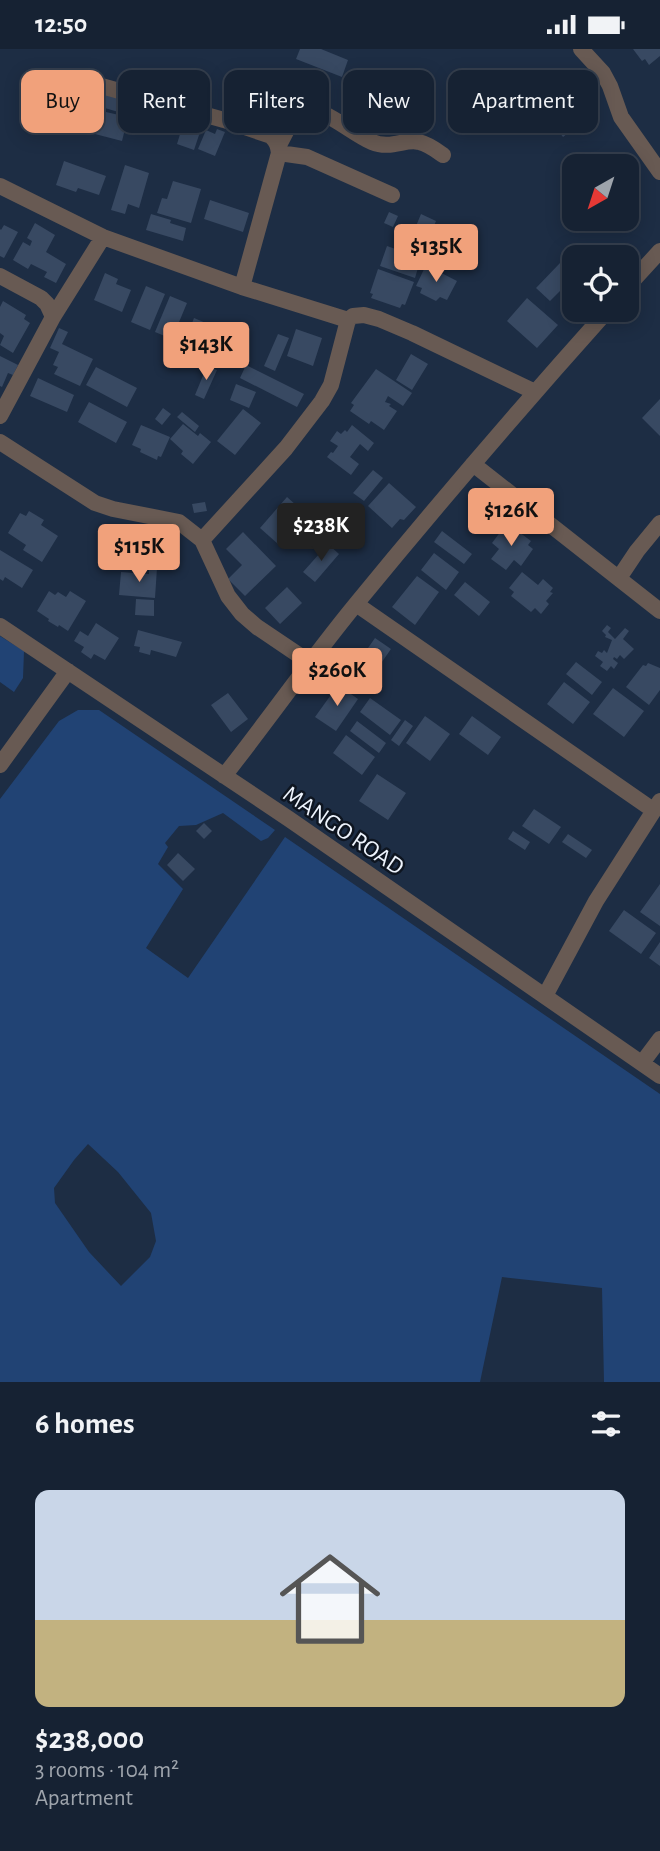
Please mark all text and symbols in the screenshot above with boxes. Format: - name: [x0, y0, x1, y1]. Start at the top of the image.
- text: 12:50: [35, 11, 87, 37]
- chip: Buy: [21, 70, 104, 133]
- chip: Rent: [118, 70, 210, 133]
- chip: Filters: [224, 70, 329, 133]
- chip: New: [343, 70, 434, 133]
- chip: Apartment: [448, 70, 598, 133]
- north arrow: [562, 154, 639, 231]
- map controls: [562, 154, 639, 322]
- pin: $135K: [387, 225, 485, 284]
- text: $135K: [410, 235, 462, 258]
- button: locate: [562, 245, 639, 322]
- pin: $143K: [157, 323, 255, 382]
- text: $143K: [179, 333, 233, 356]
- pin: $126K: [462, 489, 560, 548]
- text: $126K: [484, 499, 538, 522]
- pin: $238K: [272, 503, 370, 563]
- text: $238K: [293, 514, 349, 537]
- pin: $115K: [90, 525, 188, 584]
- text: $115K: [114, 535, 164, 558]
- pin: $260K: [288, 649, 386, 708]
- text: $260K: [308, 659, 366, 682]
- street label: MANGO ROAD: [279, 782, 408, 880]
- icon: filters: [587, 1405, 625, 1443]
- text: 6 homes: [35, 1409, 135, 1439]
- icon: home: [267, 1536, 393, 1662]
- text: $238,000: [35, 1724, 144, 1754]
- text: 3 rooms · 104 m²: [35, 1759, 179, 1782]
- text: Apartment: [35, 1787, 133, 1810]

